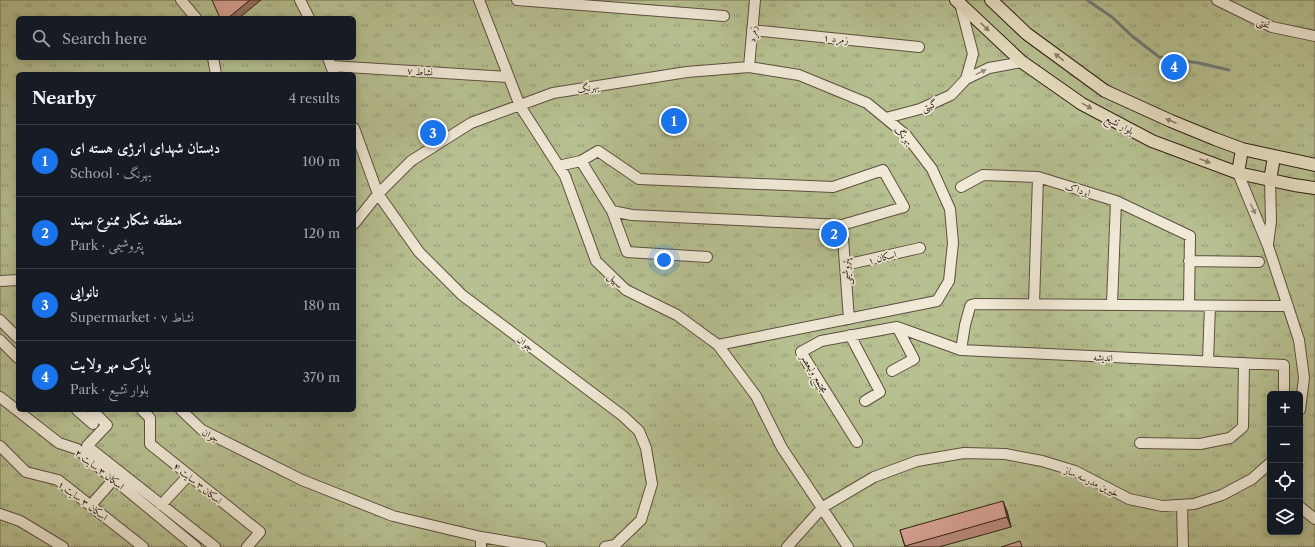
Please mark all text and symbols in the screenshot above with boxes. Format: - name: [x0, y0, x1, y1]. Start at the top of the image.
- street label: تختی: [1254, 15, 1273, 33]
- search box: [16, 16, 356, 60]
- one-way arrow: [980, 22, 990, 31]
- street label: زمرد: [745, 25, 761, 43]
- icon: search: [30, 27, 52, 49]
- text: Search here: [62, 29, 147, 48]
- street label: زمرد ۱: [823, 31, 849, 47]
- pin: 4: [1161, 52, 1187, 82]
- one-way arrow: [1053, 53, 1064, 61]
- street label: نشاط ۷: [407, 64, 433, 79]
- one-way arrow: [975, 69, 987, 75]
- street label: بهرنگ: [576, 79, 600, 96]
- text: Nearby: [32, 88, 96, 108]
- text: 4 results: [289, 90, 340, 106]
- street label: گیتی: [919, 96, 940, 116]
- one-way arrow: [1081, 103, 1093, 109]
- pin: 1: [661, 106, 687, 136]
- street label: بلوار تشیع: [1102, 111, 1137, 140]
- pin: 3: [420, 118, 446, 148]
- one-way arrow: [1166, 118, 1177, 124]
- street label: بهرنگ: [891, 123, 916, 148]
- text: دبستان شهدای انرژی هسته ای: [70, 138, 220, 157]
- text: 1: [42, 153, 48, 169]
- text: 100 m: [302, 153, 340, 169]
- one-way arrow: [1199, 158, 1211, 164]
- text: School · بهرنگ: [70, 165, 152, 181]
- street label: ایرداک: [1064, 180, 1092, 199]
- one-way arrow: [1250, 204, 1256, 215]
- text: منطقه شکار ممنوع سهند: [70, 210, 182, 229]
- pin: 2: [821, 219, 847, 249]
- text: 2: [41, 225, 49, 241]
- text: 120 m: [303, 225, 340, 241]
- text: Park · پتروشیمی: [70, 237, 143, 253]
- street label: اسکان ۱: [866, 248, 898, 267]
- your location: [654, 250, 674, 270]
- street label: پتروشیمی: [839, 257, 855, 286]
- street label: سهیل: [604, 270, 626, 292]
- text: نانوایی: [70, 282, 99, 301]
- text: 3: [41, 297, 49, 313]
- text: 180 m: [303, 297, 340, 313]
- text: Supermarket · نشاط ۷: [70, 309, 194, 325]
- street label: جوان: [515, 333, 537, 354]
- street label: اندیشه: [1093, 350, 1113, 365]
- street label: مجتمع ولیعصر: [795, 351, 831, 397]
- text: پارک مهر ولایت: [70, 354, 150, 373]
- text: 4: [41, 369, 49, 385]
- text: 370 m: [303, 369, 340, 385]
- text: Park · بلوار تشیع: [70, 381, 149, 397]
- map controls: [1267, 391, 1303, 535]
- button: +: [1267, 391, 1303, 427]
- street label: جوان: [200, 425, 222, 445]
- button: −: [1267, 427, 1303, 463]
- street label: اسکان ۳ سایت ۲: [72, 446, 127, 493]
- street label: اسکان ۳ سایت ۴: [171, 460, 225, 507]
- street label: خیرین مدرسه ساز: [1061, 463, 1121, 500]
- button: locate: [1267, 463, 1303, 499]
- street label: اسکان ۳ سایت ۱: [55, 477, 110, 523]
- button: layers: [1267, 499, 1303, 535]

